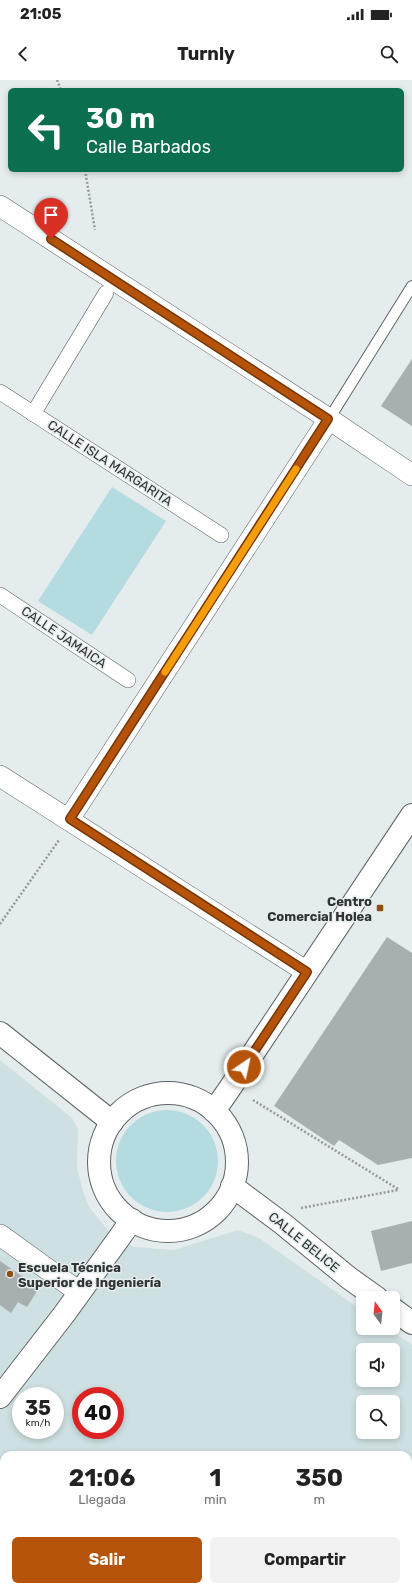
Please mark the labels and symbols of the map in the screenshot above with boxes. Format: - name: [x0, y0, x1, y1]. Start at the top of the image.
- pin: [34, 198, 68, 239]
- street label: CALLE ISLA MARGARITA: [45, 417, 175, 509]
- street label: CALLE JAMAICA: [19, 603, 110, 671]
- place label: Centro Comercial Holea: [267, 894, 372, 924]
- marker: Centro Comercial Holea: [375, 903, 385, 913]
- position arrow: [223, 1046, 265, 1088]
- street label: CALLE BELICE: [265, 1209, 343, 1275]
- place label: Escuela Técnica Superior de Ingeniería: [18, 1260, 161, 1290]
- marker: Escuela Técnica Superior de Ingeniería: [5, 1269, 15, 1279]
- north arrow: [356, 1291, 400, 1335]
- speed limit sign: 40: [72, 1387, 124, 1439]

